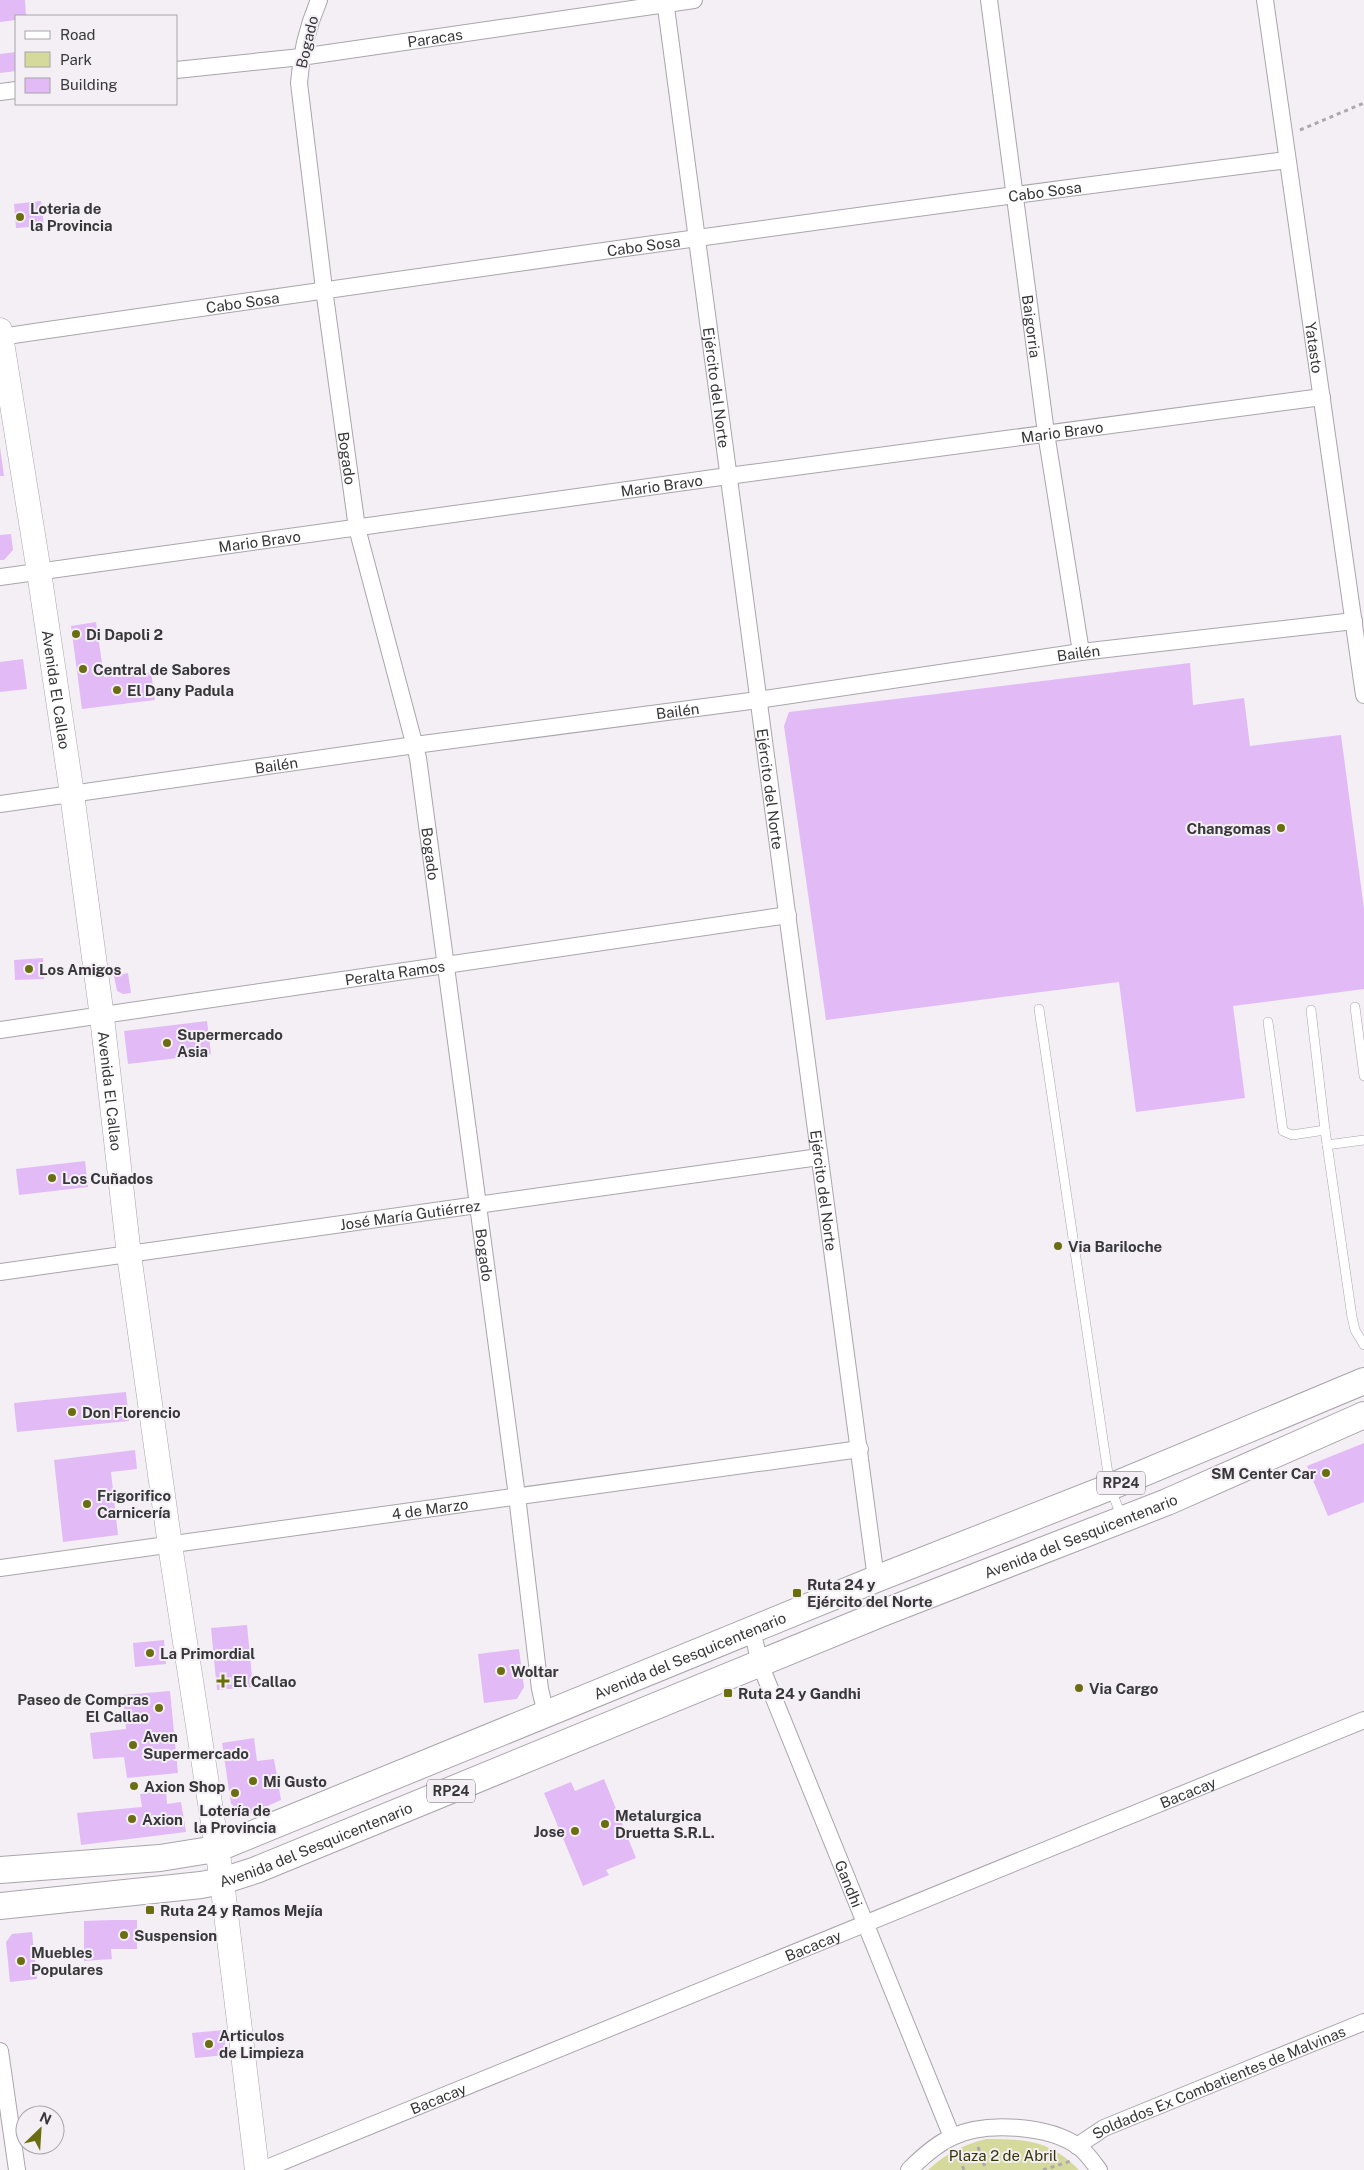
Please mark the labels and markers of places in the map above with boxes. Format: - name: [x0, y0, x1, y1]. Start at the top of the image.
- place label: Loteria de la Provincia: [30, 200, 113, 234]
- marker: Loteria de la Provincia: [14, 211, 26, 223]
- place label: Di Dapoli 2: [86, 626, 163, 643]
- marker: Di Dapoli 2: [70, 628, 82, 640]
- place label: Central de Sabores: [93, 661, 230, 678]
- marker: Central de Sabores: [77, 663, 89, 675]
- place label: El Dany Padula: [127, 682, 234, 699]
- marker: El Dany Padula: [111, 684, 123, 696]
- place label: Changomas: [1186, 820, 1271, 837]
- marker: Changomas: [1275, 822, 1287, 834]
- place label: Los Amigos: [39, 961, 121, 978]
- marker: Los Amigos: [23, 963, 35, 975]
- place label: Supermercado Asia: [177, 1026, 283, 1060]
- marker: Supermercado Asia: [161, 1037, 173, 1049]
- place label: Los Cuñados: [62, 1170, 153, 1187]
- marker: Los Cuñados: [46, 1172, 58, 1184]
- place label: Via Bariloche: [1068, 1238, 1162, 1255]
- marker: Via Bariloche: [1052, 1240, 1064, 1252]
- place label: Don Florencio: [82, 1404, 181, 1421]
- marker: Don Florencio: [66, 1406, 78, 1418]
- place label: SM Center Car: [1211, 1465, 1316, 1482]
- marker: SM Center Car: [1320, 1467, 1332, 1479]
- place label: Frigorifico Carnicería: [97, 1487, 172, 1521]
- marker: Frigorifico Carnicería: [81, 1498, 93, 1510]
- place label: Ruta 24 y Ejército del Norte: [807, 1576, 933, 1610]
- marker: Ruta 24 y Ejército del Norte: [791, 1587, 803, 1599]
- place label: La Primordial: [160, 1645, 255, 1662]
- marker: La Primordial: [144, 1647, 156, 1659]
- place label: Woltar: [511, 1663, 559, 1680]
- marker: Woltar: [495, 1665, 507, 1677]
- place label: El Callao: [233, 1673, 297, 1690]
- marker: El Callao: [217, 1675, 229, 1687]
- place label: Via Cargo: [1089, 1680, 1159, 1697]
- marker: Via Cargo: [1073, 1682, 1085, 1694]
- place label: Ruta 24 y Gandhi: [738, 1685, 861, 1702]
- marker: Ruta 24 y Gandhi: [722, 1687, 734, 1699]
- place label: Paseo de Compras El Callao: [17, 1691, 149, 1725]
- marker: Paseo de Compras El Callao: [153, 1702, 165, 1714]
- place label: Aven Supermercado: [143, 1728, 249, 1762]
- marker: Aven Supermercado: [127, 1739, 139, 1751]
- place label: Mi Gusto: [263, 1773, 327, 1790]
- marker: Mi Gusto: [247, 1775, 259, 1787]
- place label: Axion Shop: [144, 1778, 225, 1795]
- marker: Axion Shop: [128, 1780, 140, 1792]
- marker: Lotería de la Provincia: [229, 1787, 241, 1799]
- place label: Lotería de la Provincia: [194, 1802, 276, 1836]
- place label: Metalurgica Druetta S.R.L.: [615, 1807, 715, 1841]
- place label: Axion: [142, 1811, 183, 1828]
- marker: Axion: [126, 1813, 138, 1825]
- marker: Metalurgica Druetta S.R.L.: [599, 1818, 611, 1830]
- place label: Jose: [534, 1823, 565, 1840]
- marker: Jose: [569, 1825, 581, 1837]
- place label: Ruta 24 y Ramos Mejía: [160, 1902, 323, 1919]
- marker: Ruta 24 y Ramos Mejía: [144, 1904, 156, 1916]
- place label: Suspension: [134, 1927, 217, 1944]
- marker: Suspension: [118, 1929, 130, 1941]
- place label: Muebles Populares: [31, 1944, 103, 1978]
- marker: Muebles Populares: [15, 1955, 27, 1967]
- place label: Articulos de Limpieza: [219, 2027, 304, 2061]
- marker: Articulos de Limpieza: [203, 2038, 215, 2050]

